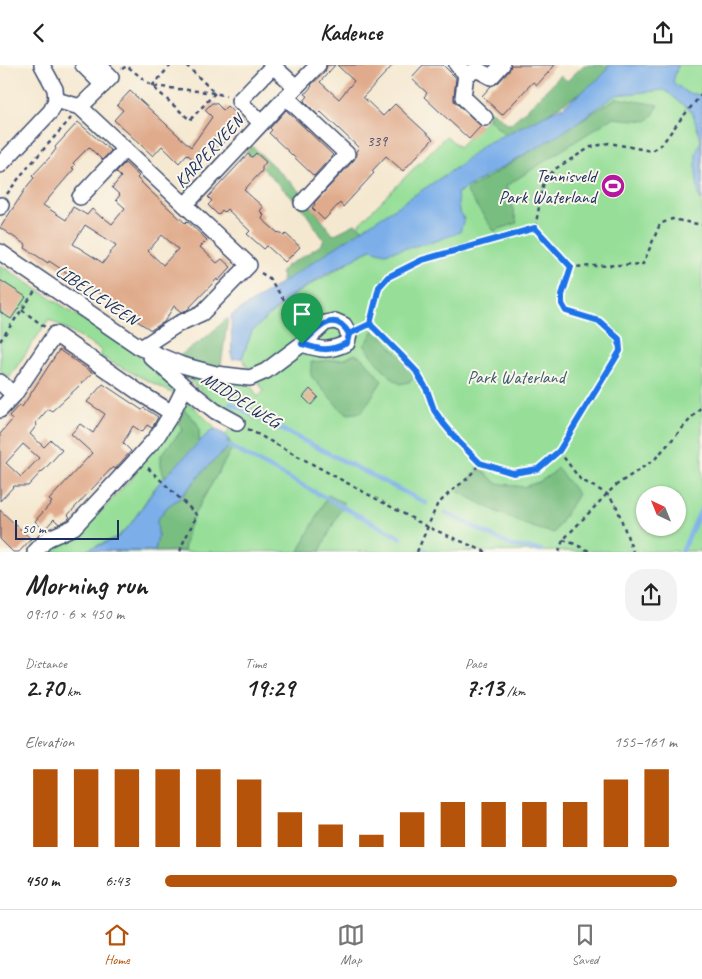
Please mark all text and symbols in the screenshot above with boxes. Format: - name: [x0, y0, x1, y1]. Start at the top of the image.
- icon: back: [25, 19, 53, 47]
- text: Kadence: [320, 19, 382, 47]
- icon: share: [649, 19, 677, 47]
- street label: KARPERVEEN: [170, 108, 250, 192]
- house number: 339: [367, 132, 388, 151]
- place label: Tennisveld Park Waterland: [499, 165, 599, 208]
- sports icon: Tennisveld Park Waterland: [600, 173, 626, 199]
- street label: LIBELLEVEEN: [52, 259, 145, 332]
- pin: [281, 293, 323, 344]
- icon: arrive: [288, 300, 316, 328]
- park label: Park Waterland: [467, 366, 568, 388]
- street label: MIDDELWEG: [198, 367, 287, 434]
- north arrow: [636, 486, 686, 536]
- map controls: [636, 486, 686, 536]
- scale bar: [15, 517, 119, 540]
- text: 50 m: [22, 520, 46, 537]
- text: Morning run: [25, 567, 147, 602]
- button: share: [625, 569, 677, 621]
- text: 09:10 · 6 × 450 m: [25, 604, 124, 624]
- text: Distance: [25, 655, 67, 672]
- text: Time: [245, 655, 266, 672]
- text: Pace: [465, 655, 487, 672]
- text: 2.70: [25, 672, 64, 704]
- text: 19:29: [245, 672, 294, 704]
- text: 7:13: [465, 672, 504, 704]
- text: km: [64, 683, 81, 700]
- text: /km: [504, 683, 525, 700]
- text: Elevation: [25, 732, 74, 752]
- text: 155–161 m: [614, 732, 677, 752]
- text: 450 m: [25, 871, 59, 891]
- text: 6:43: [105, 871, 130, 891]
- tab: Home: [103, 921, 131, 968]
- tab: Map: [337, 921, 365, 968]
- tab: Saved: [571, 921, 599, 968]

